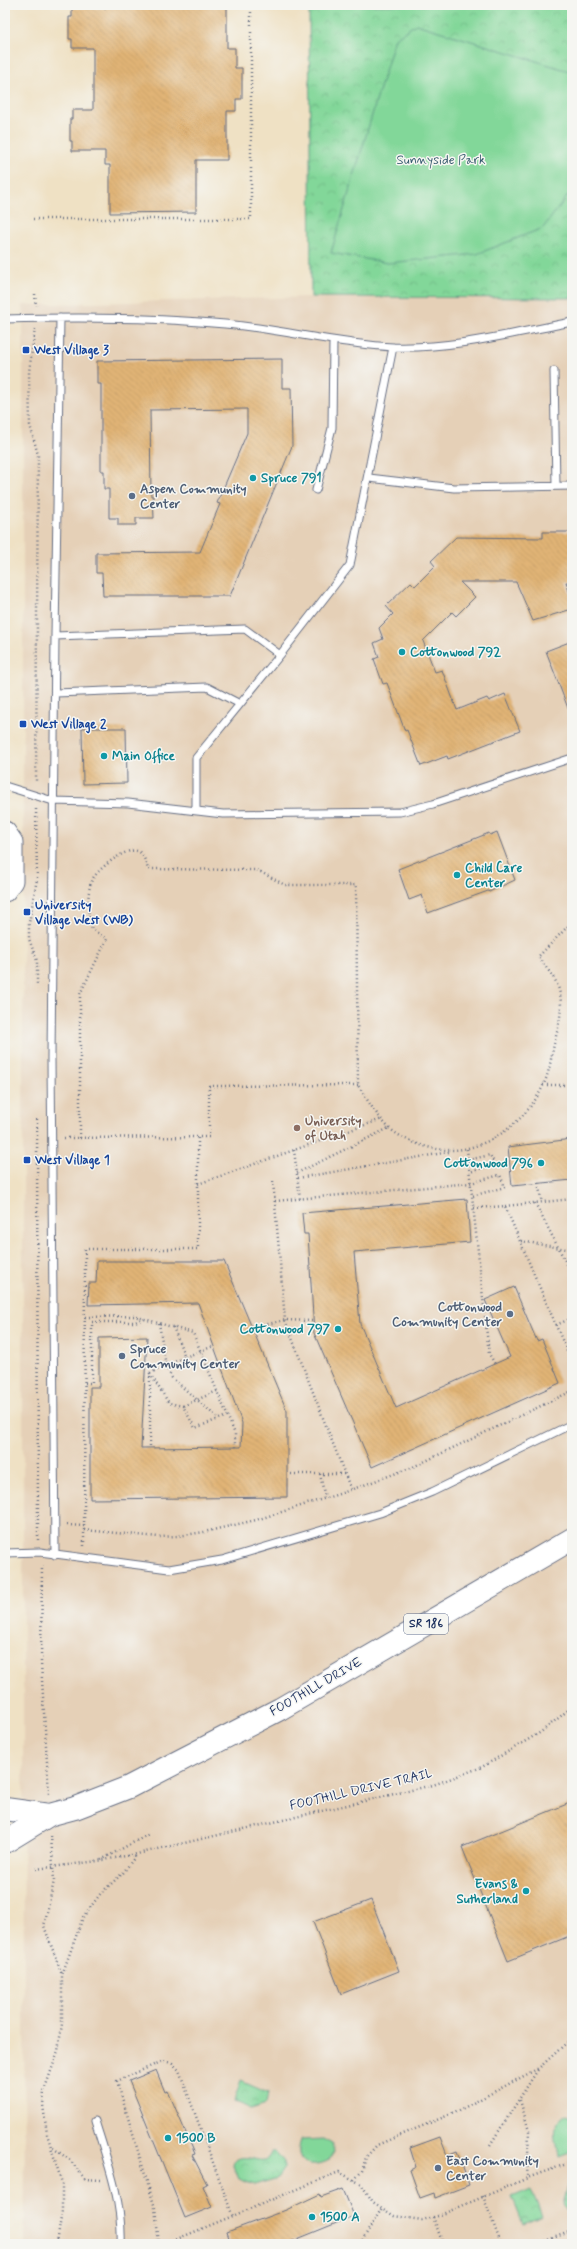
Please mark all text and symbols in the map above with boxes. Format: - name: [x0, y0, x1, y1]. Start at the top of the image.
- park label: Sunnyside Park: [397, 152, 486, 169]
- place label: West Village 3: [33, 342, 109, 360]
- marker: West Village 3: [21, 345, 31, 355]
- place label: Spruce 791: [261, 470, 322, 487]
- marker: Spruce 791: [248, 473, 258, 483]
- place label: Aspen Community Center: [140, 481, 247, 513]
- marker: Aspen Community Center: [127, 491, 137, 501]
- place label: Cottonwood 792: [410, 644, 501, 661]
- marker: Cottonwood 792: [397, 647, 407, 657]
- place label: West Village 2: [30, 716, 107, 734]
- marker: West Village 2: [18, 719, 28, 729]
- place label: Main Office: [112, 748, 176, 765]
- marker: Main Office: [99, 751, 109, 761]
- place label: Child Care Center: [465, 860, 522, 892]
- marker: Child Care Center: [452, 870, 462, 880]
- place label: University Village West (WB): [35, 897, 133, 930]
- marker: University Village West (WB): [22, 907, 32, 917]
- place label: University of Utah: [305, 1113, 361, 1145]
- marker: University of Utah: [292, 1123, 302, 1133]
- place label: West Village 1: [34, 1152, 110, 1170]
- marker: West Village 1: [22, 1155, 32, 1165]
- place label: Cottonwood 796: [444, 1155, 533, 1172]
- marker: Cottonwood 796: [536, 1158, 546, 1168]
- place label: Cottonwood Community Center: [392, 1299, 503, 1331]
- marker: Cottonwood Community Center: [505, 1309, 515, 1319]
- place label: Cottonwood 797: [239, 1321, 331, 1338]
- marker: Cottonwood 797: [333, 1324, 343, 1334]
- place label: Spruce Community Center: [130, 1341, 241, 1373]
- marker: Spruce Community Center: [117, 1351, 127, 1361]
- road number: SR 186: [404, 1614, 448, 1634]
- street label: FOOTHILL DRIVE: [267, 1654, 365, 1720]
- street label: FOOTHILL DRIVE TRAIL: [288, 1765, 434, 1815]
- place label: Evans & Sutherland: [457, 1876, 519, 1908]
- marker: Evans & Sutherland: [521, 1886, 531, 1896]
- place label: 1500 B: [176, 2130, 216, 2147]
- marker: 1500 B: [163, 2133, 173, 2143]
- place label: East Community Center: [446, 2153, 539, 2185]
- marker: East Community Center: [433, 2163, 443, 2173]
- place label: 1500 A: [320, 2209, 360, 2226]
- marker: 1500 A: [307, 2212, 317, 2222]

